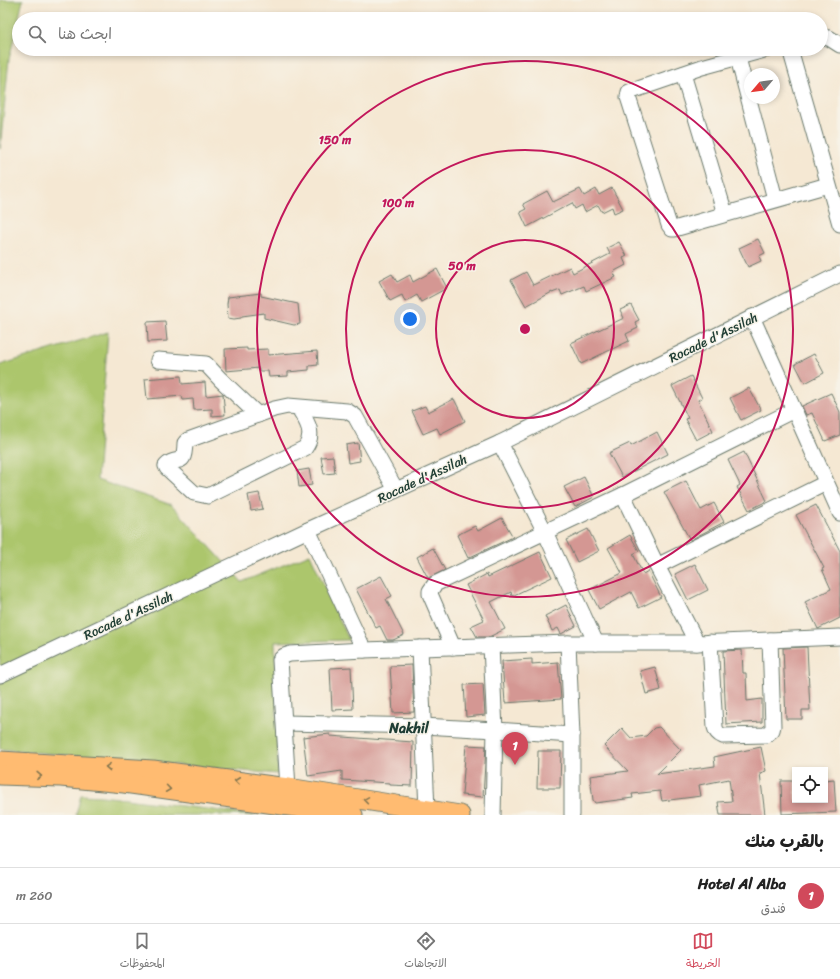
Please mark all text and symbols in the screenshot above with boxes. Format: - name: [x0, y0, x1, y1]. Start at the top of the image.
- search box: [12, 12, 828, 56]
- text: ابحث هنا: [58, 21, 112, 47]
- icon: search: [26, 23, 48, 45]
- north arrow: [744, 68, 780, 104]
- text: 150 m: [319, 129, 352, 151]
- text: 100 m: [382, 192, 415, 214]
- text: 50 m: [448, 255, 476, 277]
- street label: Rocade d'Assilah: [665, 306, 762, 369]
- your location: [400, 309, 420, 329]
- centre of rings: [518, 322, 532, 336]
- street label: Rocade d'Assilah: [373, 447, 471, 509]
- street label: Rocade d'Assilah: [79, 584, 177, 646]
- district label: Nakhil: [388, 716, 430, 741]
- pin: 1: [502, 732, 528, 765]
- one-way arrow: [105, 763, 111, 772]
- map controls: [792, 767, 828, 803]
- button: locate: [792, 767, 828, 803]
- one-way arrow: [36, 772, 42, 781]
- one-way arrow: [234, 777, 240, 786]
- one-way arrow: [165, 784, 171, 793]
- one-way arrow: [363, 796, 369, 805]
- text: بالقرب منك: [745, 826, 824, 856]
- text: Hotel Al Alba: [698, 871, 786, 897]
- text: 260 m: [16, 884, 52, 907]
- text: 1: [808, 884, 814, 907]
- text: فندق: [761, 897, 786, 920]
- tab: المحفوظات: [120, 930, 165, 973]
- tab: الاتجاهات: [404, 930, 447, 973]
- tab: الخريطة: [686, 930, 720, 973]

